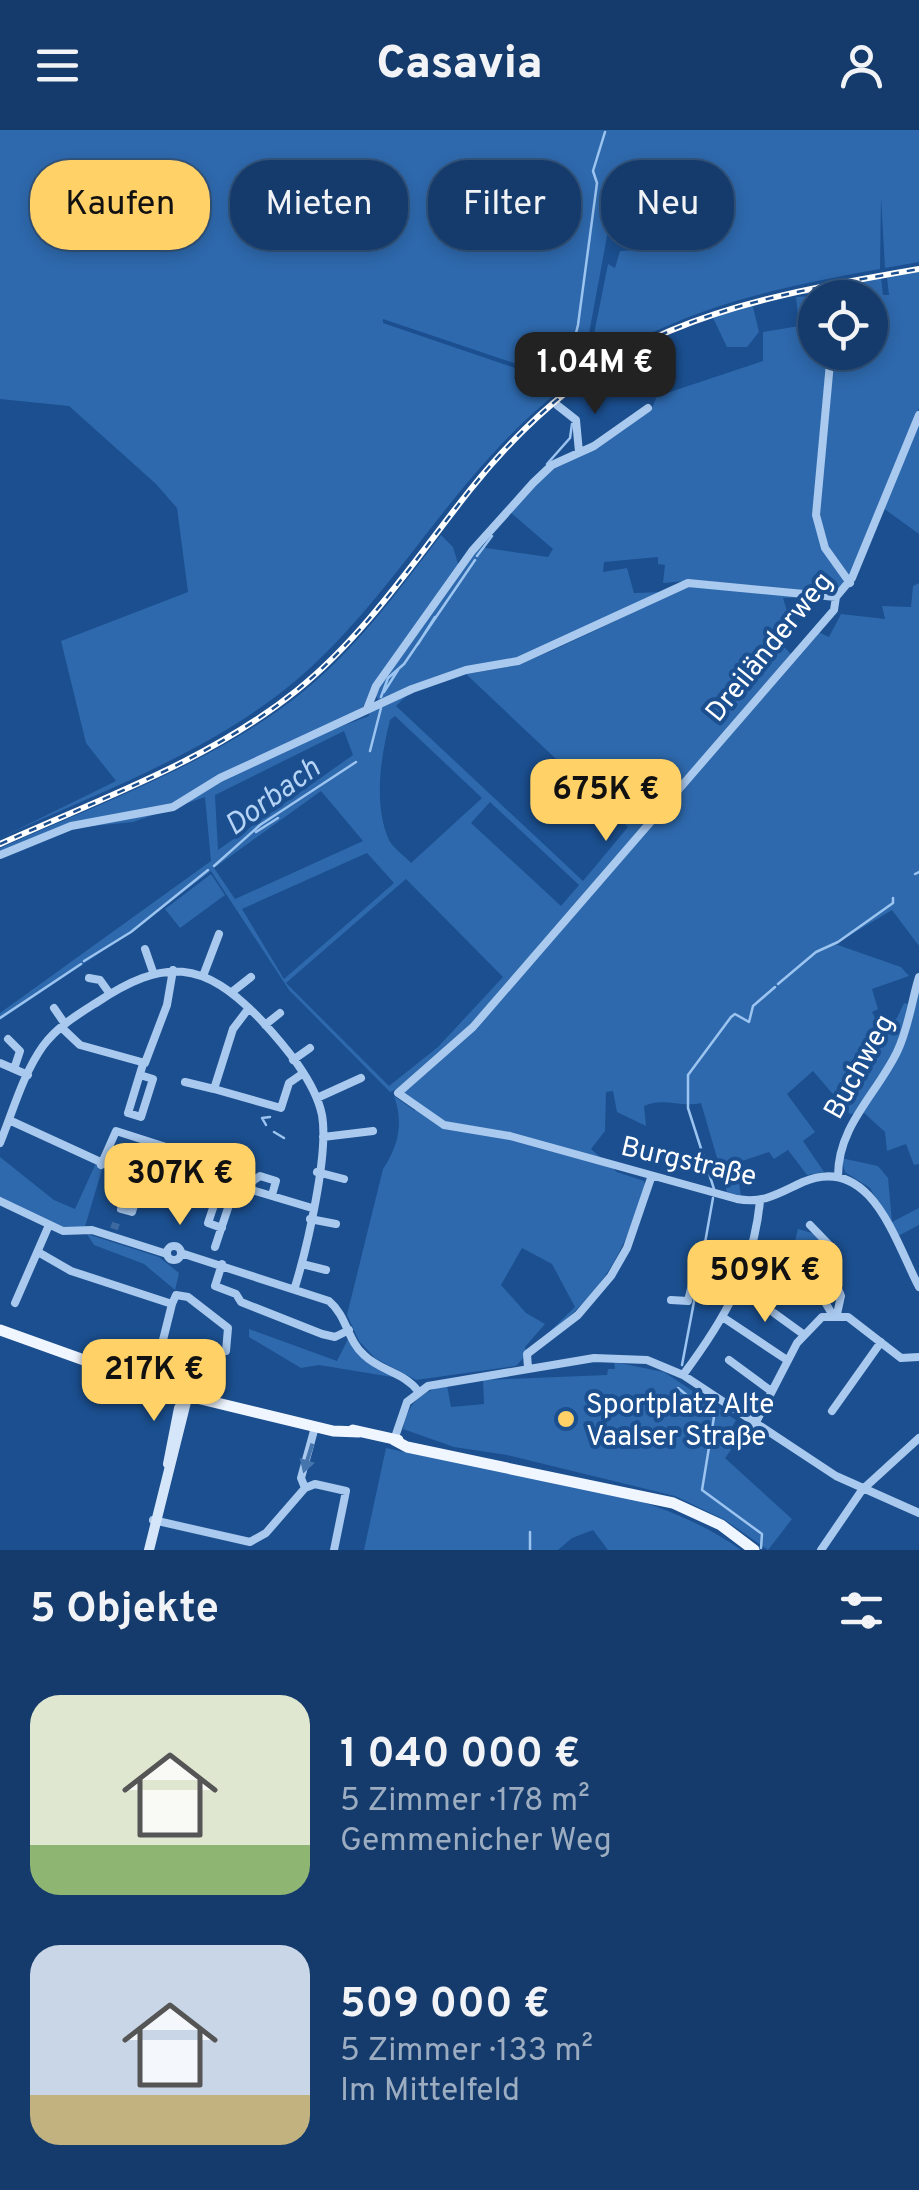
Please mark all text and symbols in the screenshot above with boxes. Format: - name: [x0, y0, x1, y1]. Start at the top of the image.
- text: Casavia: [377, 37, 542, 94]
- icon: menu: [30, 38, 85, 93]
- icon: person: [834, 38, 889, 93]
- chip: Kaufen: [30, 160, 210, 250]
- chip: Mieten: [230, 160, 408, 250]
- chip: Filter: [428, 160, 581, 250]
- chip: Neu: [601, 160, 734, 250]
- map controls: [798, 280, 888, 370]
- button: locate: [798, 280, 888, 370]
- pin: 1.04M €: [503, 332, 687, 417]
- text: 1.04M €: [537, 344, 653, 384]
- street label: Dreiländerweg: [699, 565, 842, 730]
- water label: Dorbach: [218, 751, 329, 845]
- pin: 675K €: [525, 759, 687, 844]
- text: 675K €: [552, 771, 660, 811]
- street label: Buchweg: [817, 1009, 904, 1126]
- street label: Burgstraße: [617, 1130, 760, 1196]
- pin: 307K €: [99, 1143, 261, 1228]
- text: 307K €: [126, 1155, 234, 1195]
- pin: 509K €: [684, 1240, 846, 1325]
- text: 509K €: [709, 1252, 821, 1292]
- pin: 217K €: [73, 1339, 235, 1424]
- text: 217K €: [104, 1351, 204, 1391]
- place label: Sportplatz Alte Vaalser Straße: [586, 1388, 774, 1456]
- marker: Sportplatz Alte Vaalser Straße: [555, 1408, 577, 1430]
- one-way arrow: [300, 1443, 315, 1473]
- icon: filters: [834, 1583, 889, 1638]
- text: 5 Objekte: [30, 1584, 219, 1637]
- text: 1 040 000 €: [340, 1729, 580, 1782]
- icon: home: [110, 1735, 230, 1855]
- text: 5 Zimmer · 178 m²: [340, 1782, 590, 1822]
- text: Gemmenicher Weg: [340, 1822, 612, 1862]
- text: 509 000 €: [340, 1979, 550, 2032]
- icon: home: [110, 1985, 230, 2105]
- text: 5 Zimmer · 133 m²: [340, 2032, 593, 2072]
- text: Im Mittelfeld: [340, 2072, 520, 2112]

